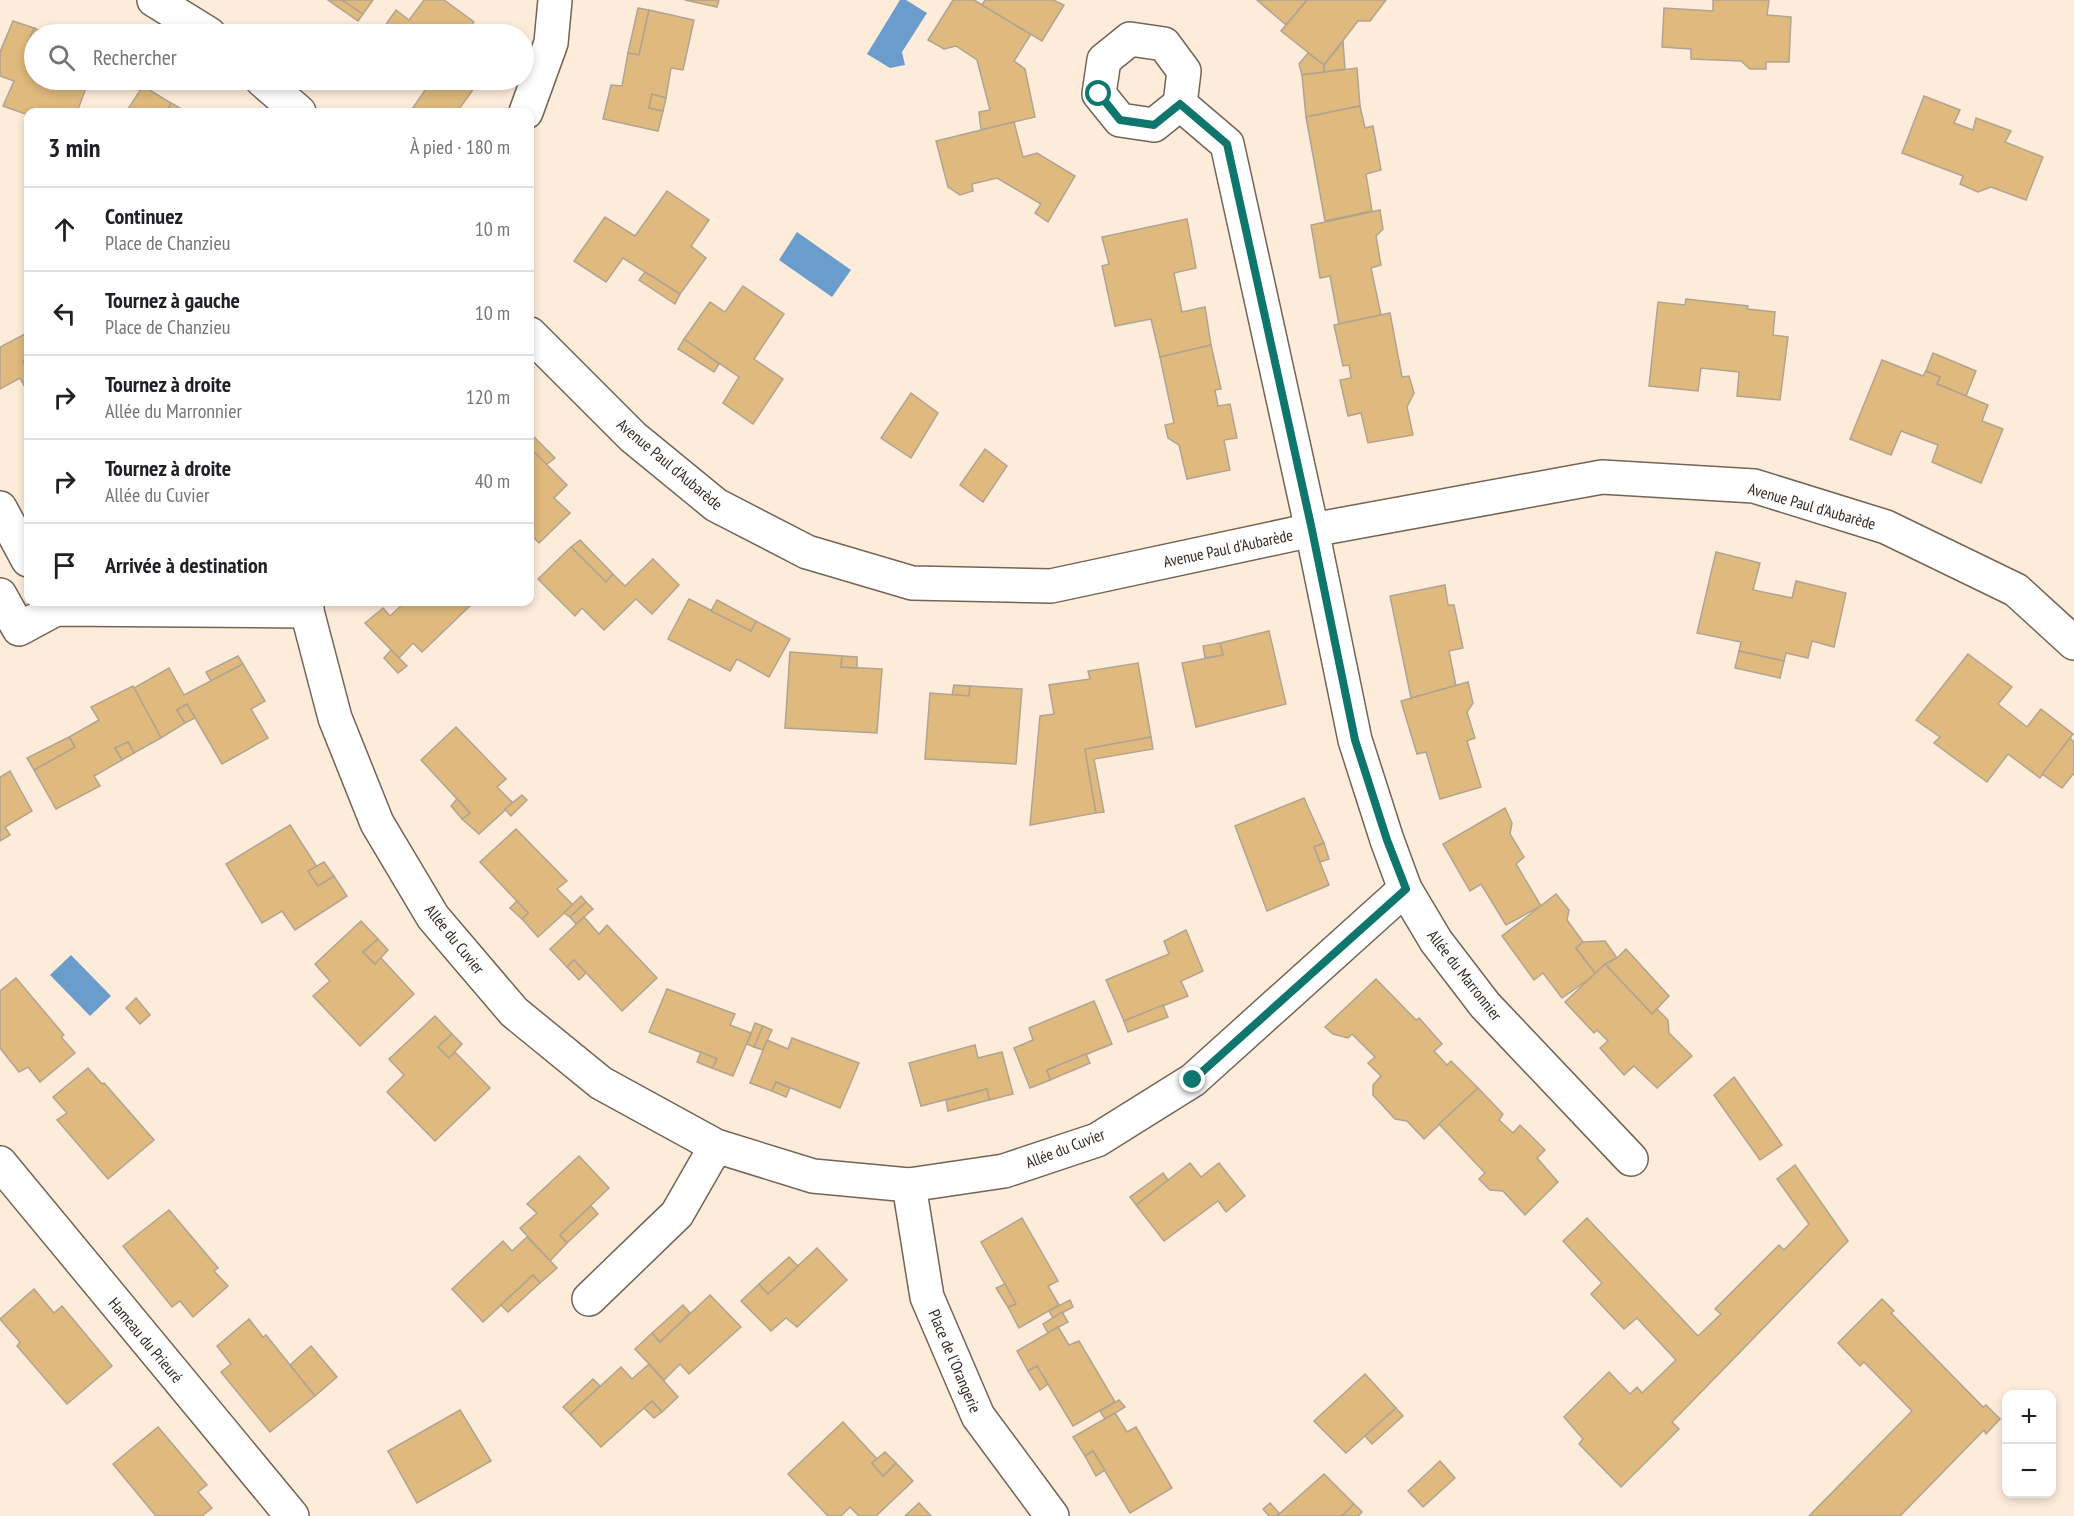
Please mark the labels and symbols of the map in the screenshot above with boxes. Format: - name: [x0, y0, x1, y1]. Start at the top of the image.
- route start: [1085, 80, 1111, 106]
- street label: Avenue Paul d'Aubarède: [613, 414, 727, 514]
- street label: Avenue Paul d'Aubarède: [1746, 478, 1878, 534]
- street label: Avenue Paul d'Aubarède: [1161, 525, 1295, 571]
- street label: Allée du Cuvier: [421, 900, 489, 978]
- street label: Allée du Marronnier: [1423, 926, 1507, 1025]
- route end: [1179, 1066, 1205, 1092]
- street label: Allée du Cuvier: [1022, 1123, 1108, 1172]
- street label: Hameau du Prieuré: [105, 1293, 187, 1387]
- street label: Place de l'Orangerie: [924, 1306, 986, 1416]

